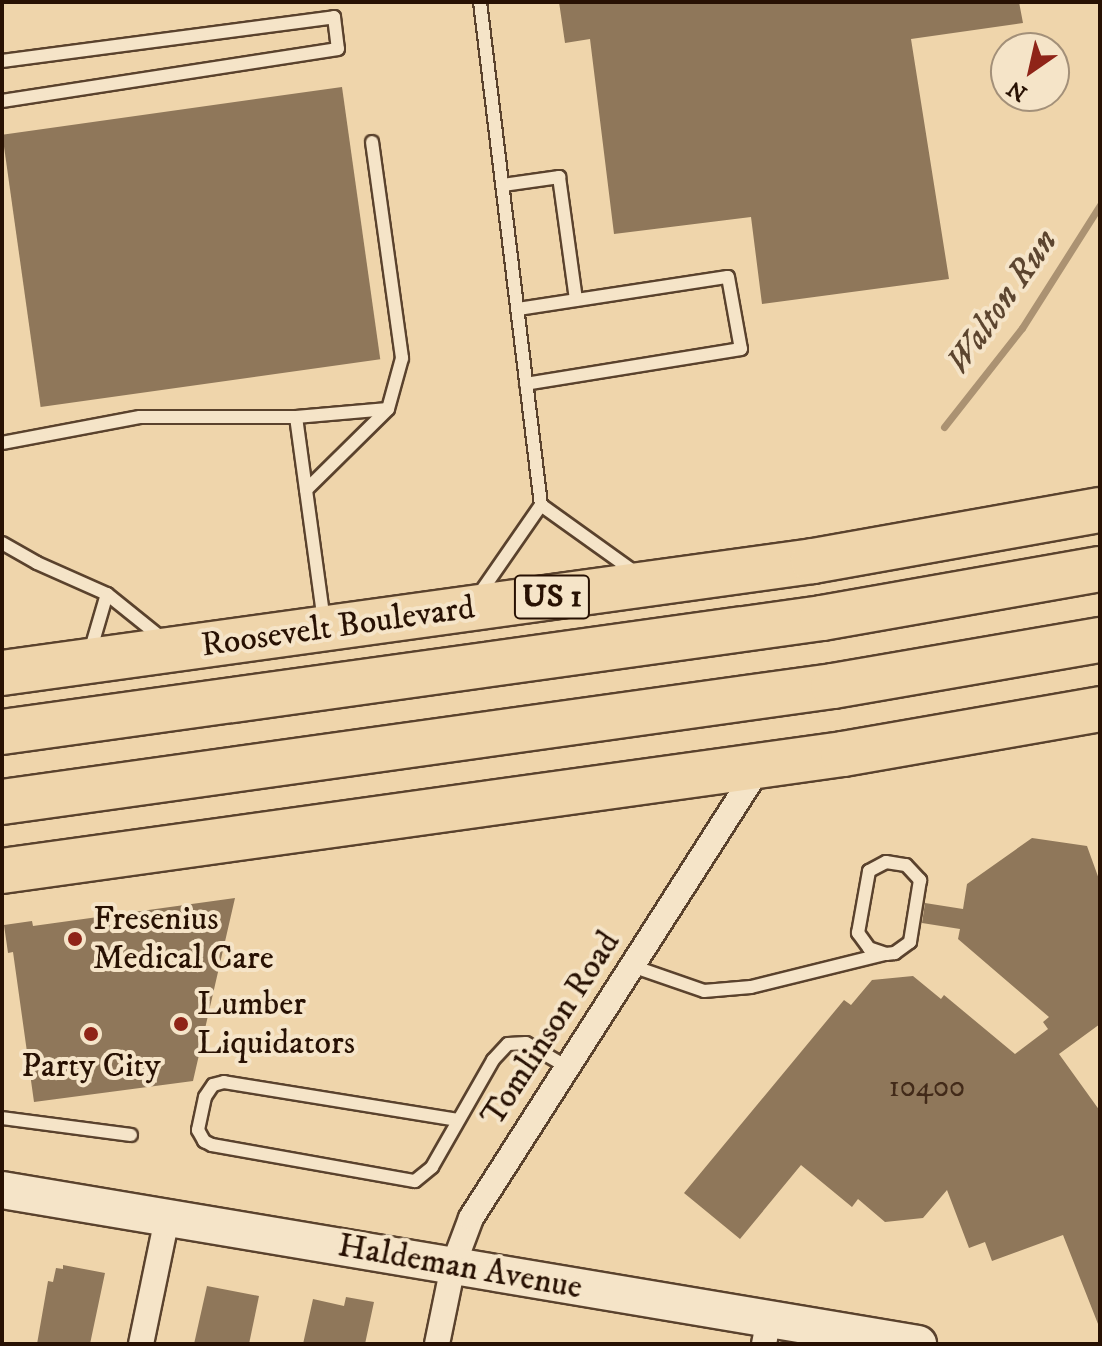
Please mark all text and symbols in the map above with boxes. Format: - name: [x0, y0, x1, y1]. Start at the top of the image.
- north arrow: [990, 32, 1070, 112]
- text: N: [1002, 74, 1032, 107]
- water label: Walton Run: [936, 221, 1068, 383]
- road number: US 1: [512, 569, 592, 625]
- street label: Roosevelt Boulevard: [199, 588, 477, 666]
- place label: Fresenius Medical Care: [93, 899, 274, 978]
- street label: Tomlinson Road: [473, 924, 629, 1134]
- marker: Fresenius Medical Care: [64, 928, 86, 950]
- place label: Lumber Liquidators: [197, 984, 355, 1064]
- marker: Lumber Liquidators: [172, 1015, 190, 1033]
- marker: Party City: [82, 1025, 100, 1043]
- place label: Party City: [21, 1047, 161, 1087]
- house number: 10400: [889, 1070, 965, 1106]
- street label: Haldeman Avenue: [335, 1225, 585, 1309]

